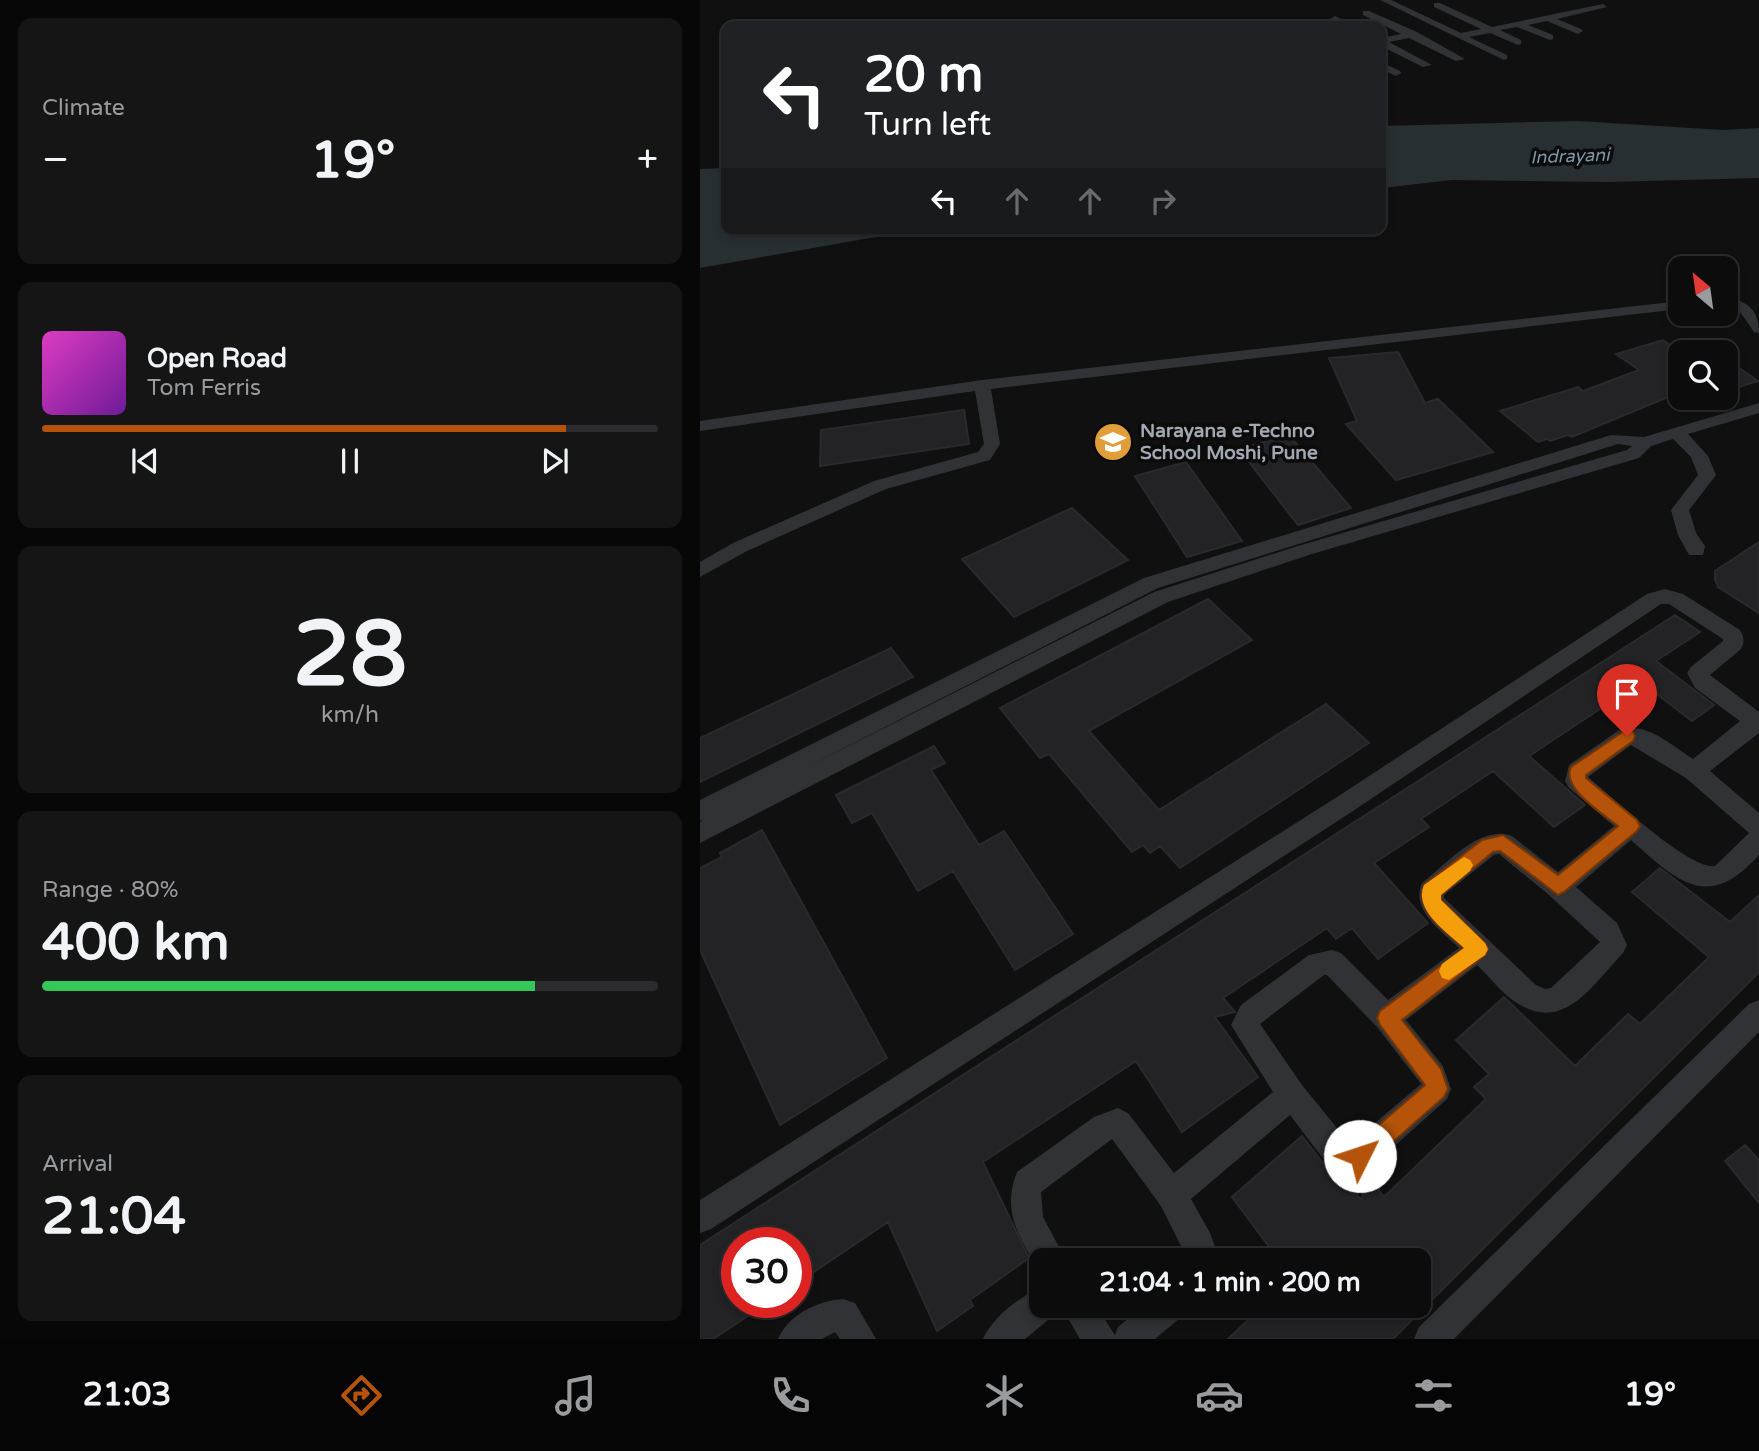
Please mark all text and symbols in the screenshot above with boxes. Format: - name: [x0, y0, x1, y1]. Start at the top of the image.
- text: 20 m: [864, 46, 983, 105]
- icon: left: [749, 49, 840, 140]
- text: Climate: [42, 94, 125, 122]
- text: Turn left: [864, 106, 991, 144]
- text: 19°: [310, 129, 395, 192]
- text: −: [42, 137, 69, 183]
- text: +: [637, 137, 658, 183]
- water label: Indrayani: [1530, 144, 1612, 168]
- icon: left: [925, 182, 963, 220]
- icon: ahead: [998, 182, 1036, 220]
- icon: ahead: [1071, 182, 1109, 220]
- icon: right: [1144, 182, 1182, 220]
- north arrow: [1668, 256, 1738, 326]
- map controls: [1668, 256, 1738, 410]
- button: search: [1668, 340, 1738, 410]
- text: Open Road: [147, 343, 287, 374]
- text: Tom Ferris: [147, 374, 261, 402]
- place label: Narayana e-Techno School Moshi, Pune: [1140, 420, 1318, 464]
- school or university icon: Narayana e-Techno School Moshi, Pune: [1092, 421, 1134, 463]
- icon: previous: [126, 442, 164, 480]
- icon: pause: [331, 442, 369, 480]
- icon: next: [536, 442, 574, 480]
- text: 28: [293, 600, 407, 710]
- pin: [1597, 664, 1657, 736]
- icon: arrive: [1608, 675, 1646, 713]
- text: km/h: [321, 701, 379, 729]
- text: Range · 80%: [42, 876, 178, 904]
- text: 400 km: [42, 911, 230, 974]
- position arrow: [1323, 1119, 1397, 1193]
- text: Arrival: [42, 1150, 113, 1178]
- text: 21:04: [42, 1185, 186, 1248]
- speed limit sign: 30: [721, 1227, 812, 1318]
- text: 21:04 · 1 min · 200 m: [1099, 1267, 1361, 1298]
- icon: directions: [337, 1371, 386, 1420]
- icon: music: [551, 1371, 600, 1420]
- icon: phone: [766, 1371, 815, 1420]
- icon: climate: [980, 1371, 1029, 1420]
- icon: car: [1195, 1371, 1244, 1420]
- icon: filters: [1409, 1371, 1458, 1420]
- text: 21:03: [83, 1376, 171, 1414]
- text: 19°: [1624, 1376, 1676, 1414]

